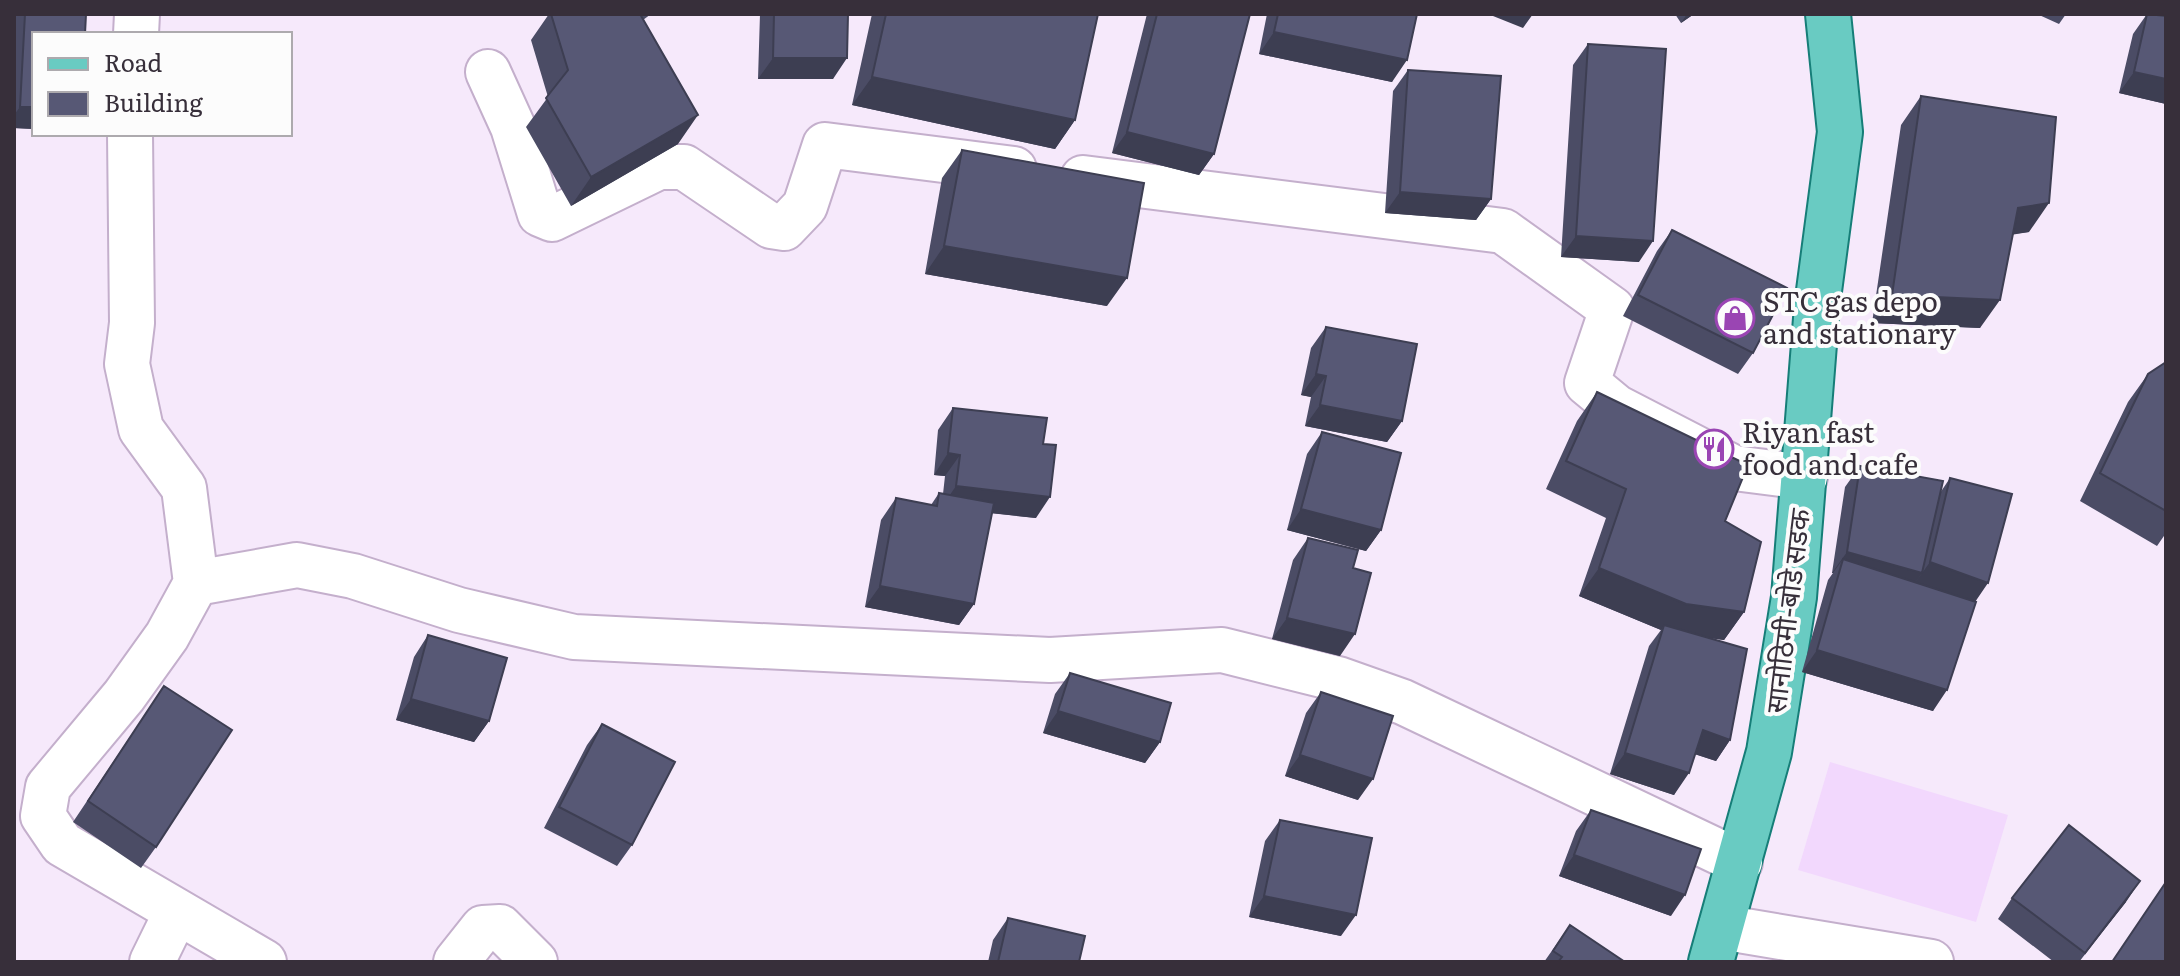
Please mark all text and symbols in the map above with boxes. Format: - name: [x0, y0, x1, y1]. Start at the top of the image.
- legend: [32, 32, 292, 136]
- text: Road: [104, 44, 163, 79]
- text: Building: [104, 84, 203, 119]
- place label: STC gas depo and stationary: [1763, 279, 1957, 353]
- shop icon: STC gas depo and stationary: [1714, 297, 1756, 339]
- place label: Riyan fast food and cafe: [1742, 410, 1918, 484]
- restaurant icon: Riyan fast food and cafe: [1693, 428, 1735, 470]
- street label: सानोठिमी-बोडे सडक: [1753, 506, 1819, 715]

